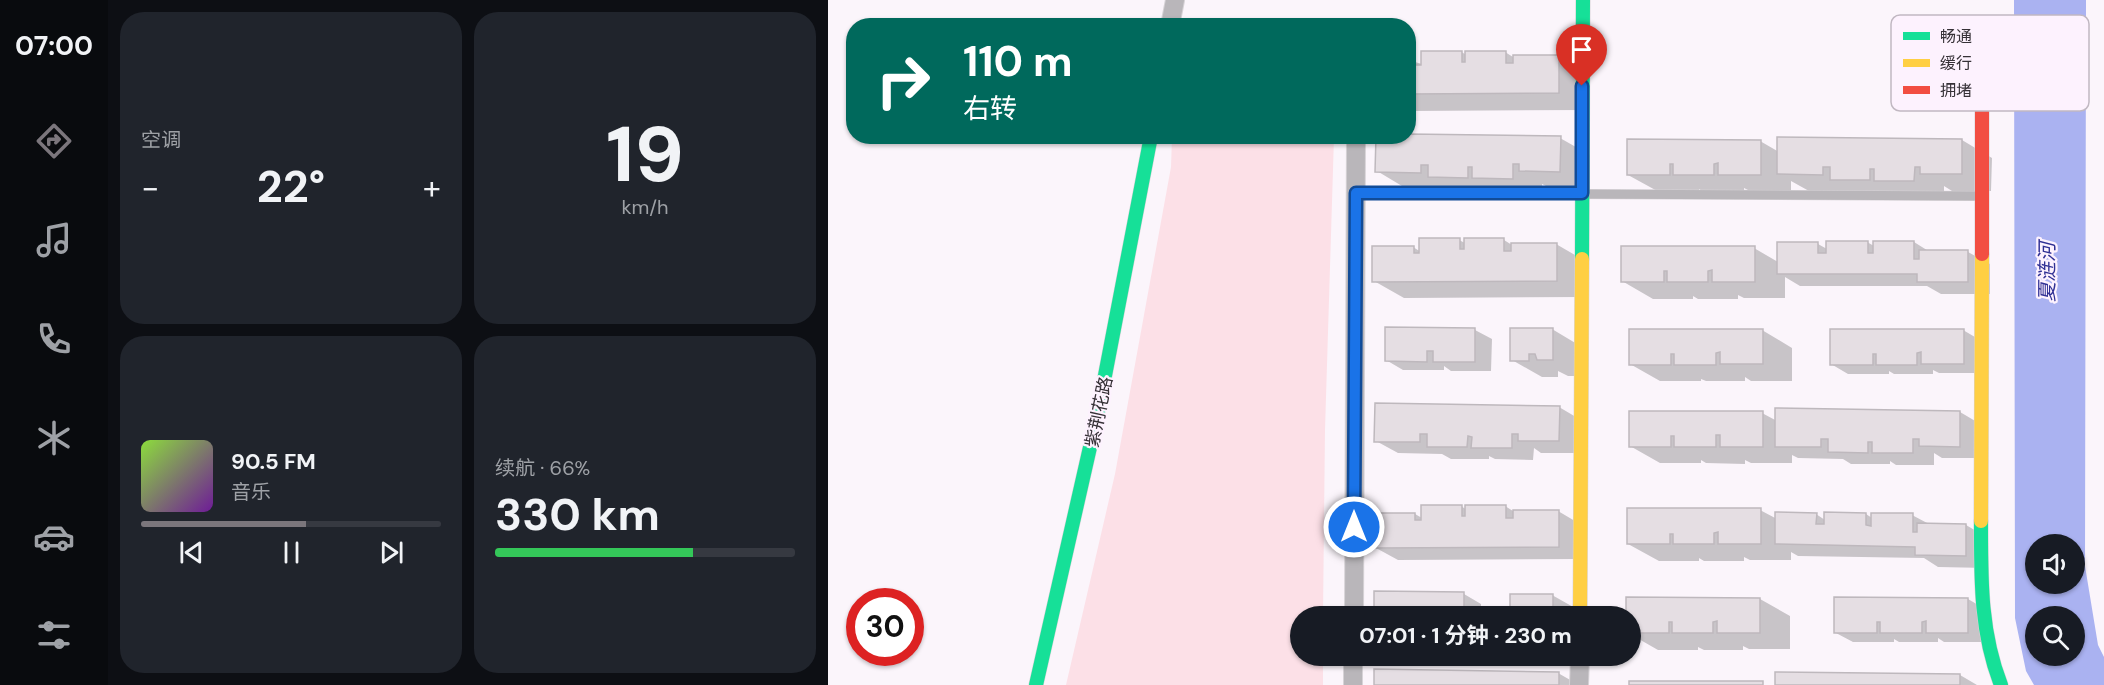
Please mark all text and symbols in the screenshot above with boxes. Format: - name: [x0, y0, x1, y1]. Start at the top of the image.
- legend: [1891, 15, 2089, 111]
- pin: [1556, 24, 1607, 86]
- text: 畅通: [1940, 26, 1972, 47]
- text: 07:00: [15, 28, 93, 63]
- icon: arrive: [1565, 33, 1598, 66]
- text: 110 m: [963, 34, 1073, 89]
- icon: right: [864, 42, 942, 120]
- text: 缓行: [1940, 53, 1972, 74]
- text: 拥堵: [1940, 80, 1972, 101]
- text: 右转: [963, 91, 1017, 126]
- text: 19: [606, 104, 684, 205]
- icon: directions: [33, 120, 75, 162]
- text: 空调: [141, 127, 181, 153]
- text: 22°: [257, 157, 325, 216]
- text: −: [141, 166, 159, 209]
- text: +: [423, 166, 441, 209]
- text: km/h: [621, 194, 669, 220]
- icon: music: [33, 219, 75, 261]
- water label: 夏涟河: [2034, 238, 2060, 302]
- icon: phone: [33, 318, 75, 360]
- street label: 紫荆花路: [1080, 374, 1118, 450]
- icon: climate: [33, 417, 75, 459]
- text: 90.5 FM: [231, 447, 316, 476]
- text: 续航 · 66%: [495, 455, 590, 481]
- text: 音乐: [231, 479, 271, 505]
- text: 330 km: [495, 485, 660, 544]
- position arrow: [1322, 495, 1386, 559]
- icon: car: [33, 516, 75, 558]
- map controls: [2025, 534, 2085, 666]
- button: sound: [2025, 534, 2085, 594]
- icon: previous: [175, 536, 208, 569]
- icon: pause: [275, 536, 308, 569]
- icon: next: [375, 536, 408, 569]
- speed limit sign: 30: [846, 588, 924, 666]
- button: search: [2025, 606, 2085, 666]
- icon: filters: [33, 614, 75, 656]
- text: 07:01 · 1 分钟 · 230 m: [1359, 621, 1572, 650]

